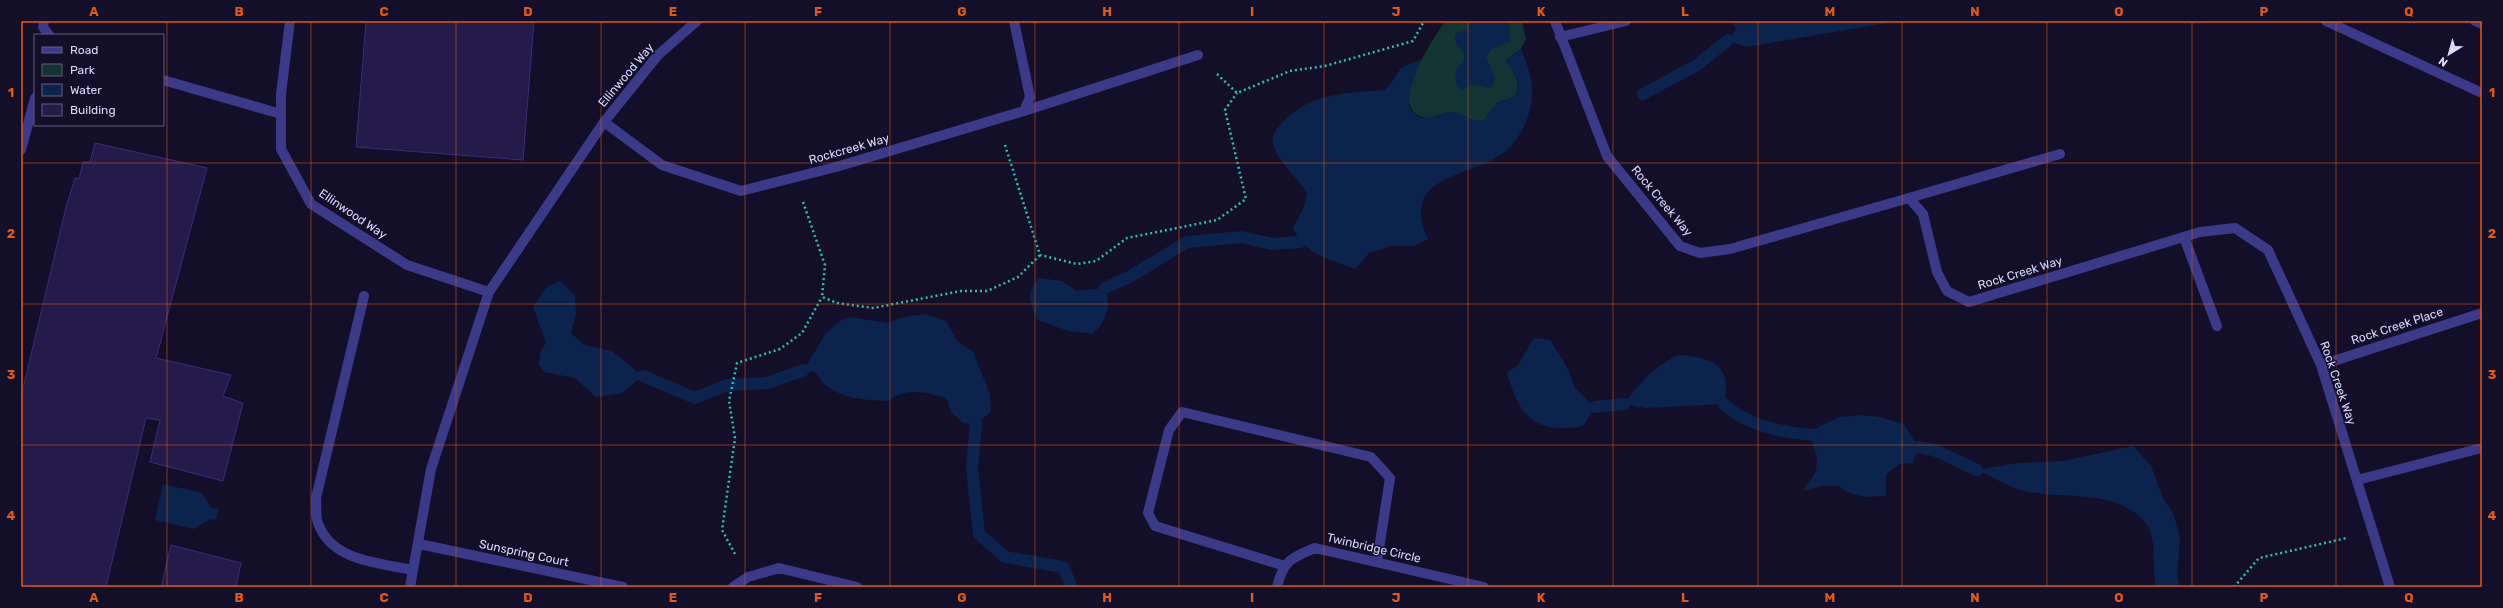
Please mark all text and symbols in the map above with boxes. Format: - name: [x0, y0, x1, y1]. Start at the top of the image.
- text: A: [89, 4, 99, 19]
- text: B: [234, 4, 244, 19]
- text: C: [379, 4, 389, 19]
- text: D: [523, 4, 533, 19]
- text: E: [669, 4, 677, 19]
- text: F: [814, 4, 822, 19]
- text: G: [957, 4, 967, 19]
- text: H: [1102, 4, 1112, 19]
- text: I: [1250, 4, 1254, 19]
- text: J: [1392, 4, 1400, 19]
- text: K: [1537, 4, 1546, 19]
- text: L: [1681, 4, 1689, 19]
- text: M: [1825, 4, 1835, 19]
- text: N: [1970, 4, 1980, 19]
- text: O: [2114, 4, 2124, 19]
- text: P: [2260, 4, 2269, 19]
- text: Q: [2404, 4, 2414, 19]
- legend: [34, 34, 164, 126]
- north arrow: [2429, 34, 2469, 74]
- street label: Ellinwood Way: [595, 40, 657, 110]
- text: Road: [70, 43, 98, 57]
- text: N: [2436, 54, 2450, 69]
- text: Park: [70, 63, 96, 77]
- text: Water: [70, 83, 102, 97]
- text: 1: [8, 85, 14, 100]
- text: 1: [2489, 85, 2495, 100]
- text: Building: [70, 103, 116, 117]
- street label: Rockcreek Way: [807, 131, 891, 167]
- street label: Rock Creek Way: [1629, 163, 1696, 239]
- street label: Ellinwood Way: [316, 186, 390, 242]
- text: 2: [7, 226, 15, 241]
- text: 2: [2488, 226, 2496, 241]
- street label: Rock Creek Way: [1976, 253, 2064, 292]
- street label: Rock Creek Place: [2349, 304, 2445, 347]
- street label: Rock Creek Way: [2317, 339, 2359, 427]
- text: 3: [7, 367, 16, 382]
- text: 3: [2488, 367, 2497, 382]
- text: 4: [7, 508, 16, 523]
- text: 4: [2488, 508, 2497, 523]
- street label: Twinbridge Circle: [1326, 530, 1423, 566]
- street label: Sunspring Court: [478, 537, 570, 569]
- text: A: [89, 590, 99, 605]
- text: B: [234, 590, 244, 605]
- text: C: [379, 590, 389, 605]
- text: D: [523, 590, 533, 605]
- text: E: [669, 590, 677, 605]
- text: F: [814, 590, 822, 605]
- text: G: [957, 590, 967, 605]
- text: H: [1102, 590, 1112, 605]
- text: I: [1250, 590, 1254, 605]
- text: J: [1392, 590, 1400, 605]
- text: K: [1537, 590, 1546, 605]
- text: L: [1681, 590, 1689, 605]
- text: M: [1825, 590, 1835, 605]
- text: N: [1970, 590, 1980, 605]
- text: O: [2114, 590, 2124, 605]
- text: P: [2260, 590, 2269, 605]
- text: Q: [2404, 590, 2414, 605]

